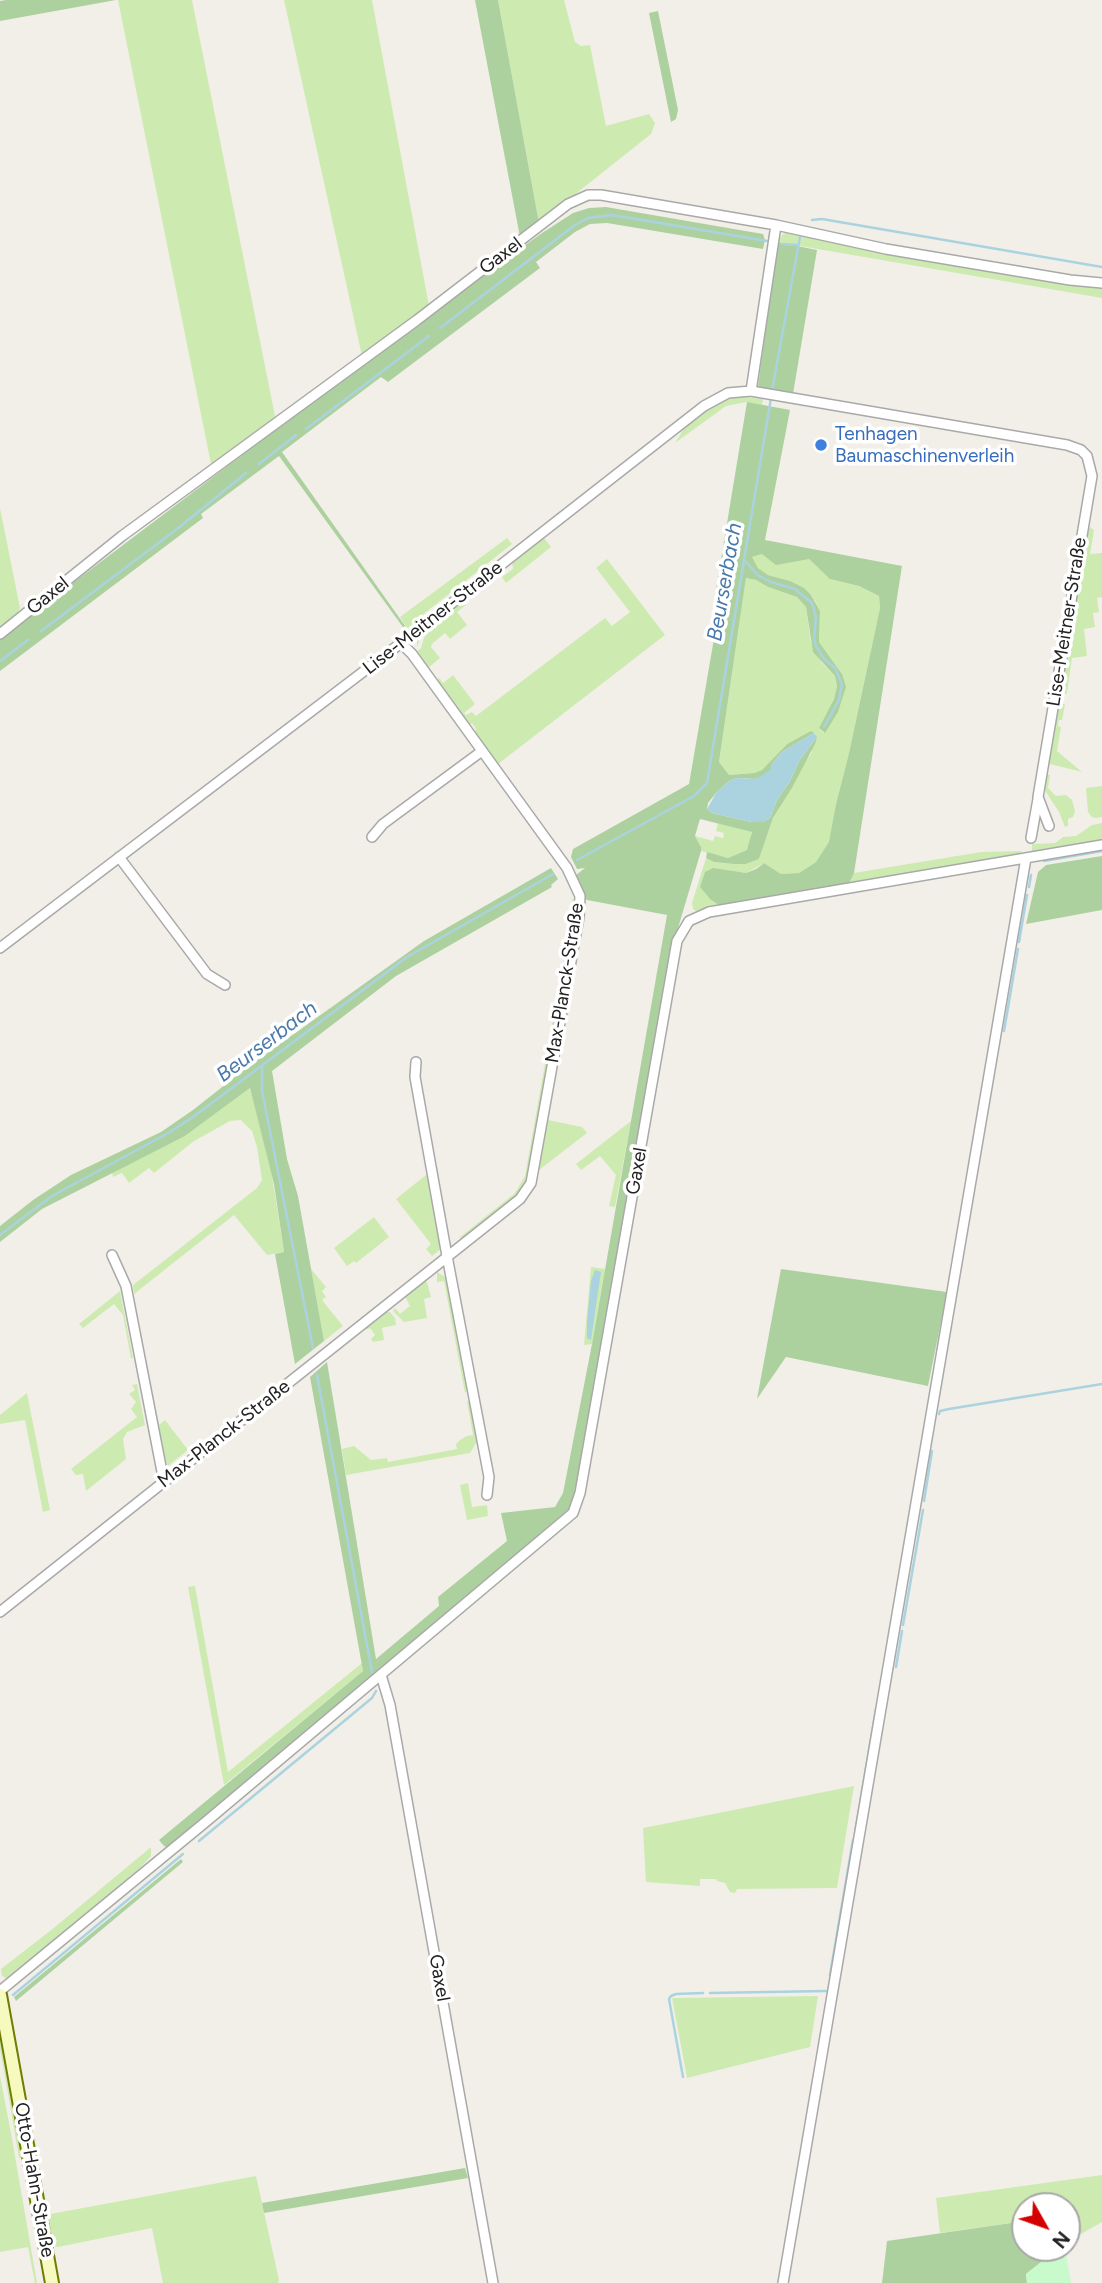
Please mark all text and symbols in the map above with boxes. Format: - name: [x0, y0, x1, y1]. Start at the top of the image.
- street label: Gaxel: [475, 233, 527, 279]
- place label: Tenhagen Baumaschinenverleih: [835, 423, 1014, 467]
- marker: Tenhagen Baumaschinenverleih: [813, 437, 829, 453]
- water label: Beurserbach: [702, 521, 748, 643]
- street label: Lise-Meitner-Straße: [1042, 536, 1092, 708]
- street label: Lise-Meitner-Straße: [359, 556, 507, 680]
- street label: Gaxel: [22, 572, 74, 620]
- street label: Max-Planck-Straße: [541, 901, 589, 1065]
- water label: Beurserbach: [212, 996, 322, 1088]
- street label: Gaxel: [622, 1146, 652, 1196]
- street label: Max-Planck-Straße: [153, 1375, 295, 1493]
- street label: Gaxel: [424, 1953, 454, 2003]
- street label: Otto-Hahn-Straße: [9, 2101, 59, 2259]
- north arrow: [1011, 2192, 1081, 2262]
- text: N: [1047, 2227, 1074, 2253]

